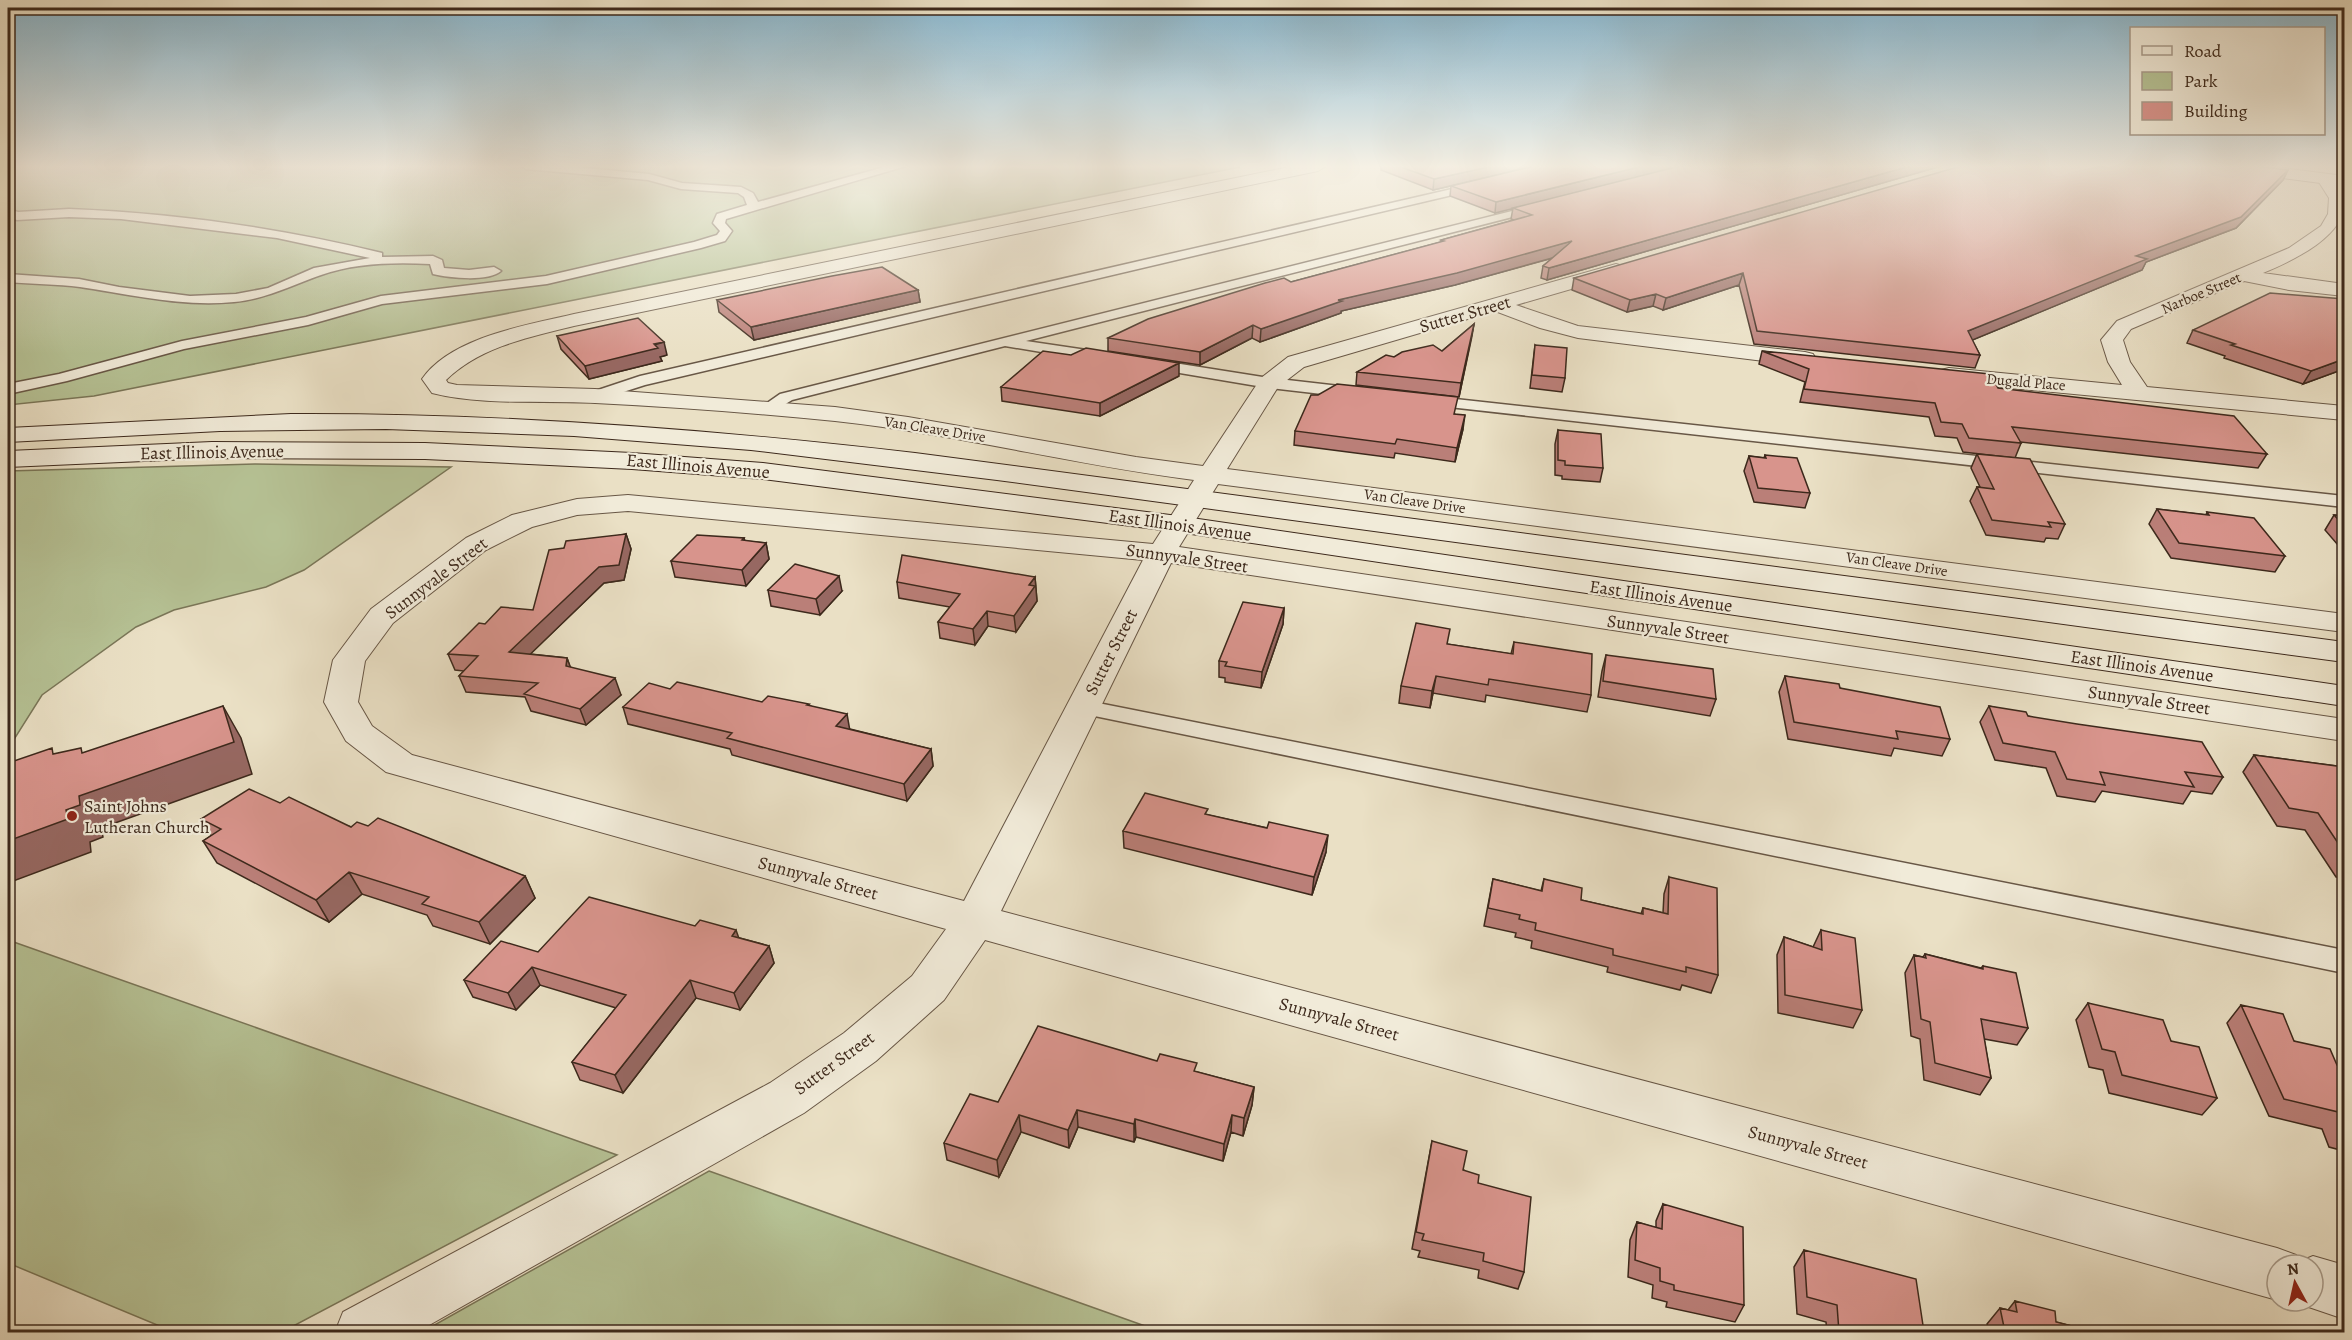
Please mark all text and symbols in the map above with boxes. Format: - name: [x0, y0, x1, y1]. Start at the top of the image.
- legend: [2130, 27, 2325, 135]
- text: Road: [2184, 39, 2222, 63]
- text: Park: [2184, 69, 2218, 93]
- text: Building: [2184, 99, 2248, 123]
- street label: Narboe Street: [2158, 267, 2244, 319]
- street label: Sutter Street: [1417, 290, 1514, 338]
- street label: Dugald Place: [1986, 369, 2067, 395]
- street label: Van Cleave Drive: [882, 411, 987, 447]
- street label: East Illinois Avenue: [140, 439, 284, 465]
- street label: East Illinois Avenue: [625, 448, 771, 484]
- street label: Van Cleave Drive: [1362, 484, 1467, 518]
- street label: East Illinois Avenue: [1107, 503, 1253, 547]
- street label: Sunnyvale Street: [380, 531, 492, 625]
- street label: Sunnyvale Street: [1124, 538, 1250, 578]
- street label: Van Cleave Drive: [1844, 547, 1949, 581]
- street label: East Illinois Avenue: [1588, 574, 1734, 618]
- street label: Sutter Street: [1079, 605, 1143, 699]
- street label: Sunnyvale Street: [1605, 609, 1731, 649]
- street label: East Illinois Avenue: [2069, 644, 2215, 688]
- street label: Sunnyvale Street: [2086, 680, 2212, 720]
- place label: Saint Johns Lutheran Church: [84, 794, 210, 839]
- marker: Saint Johns Lutheran Church: [65, 809, 79, 823]
- street label: Sunnyvale Street: [755, 850, 881, 906]
- street label: Sunnyvale Street: [1276, 991, 1402, 1047]
- street label: Sutter Street: [789, 1026, 879, 1100]
- street label: Sunnyvale Street: [1745, 1119, 1871, 1175]
- north arrow: [2265, 1253, 2325, 1313]
- text: N: [2286, 1257, 2301, 1281]

